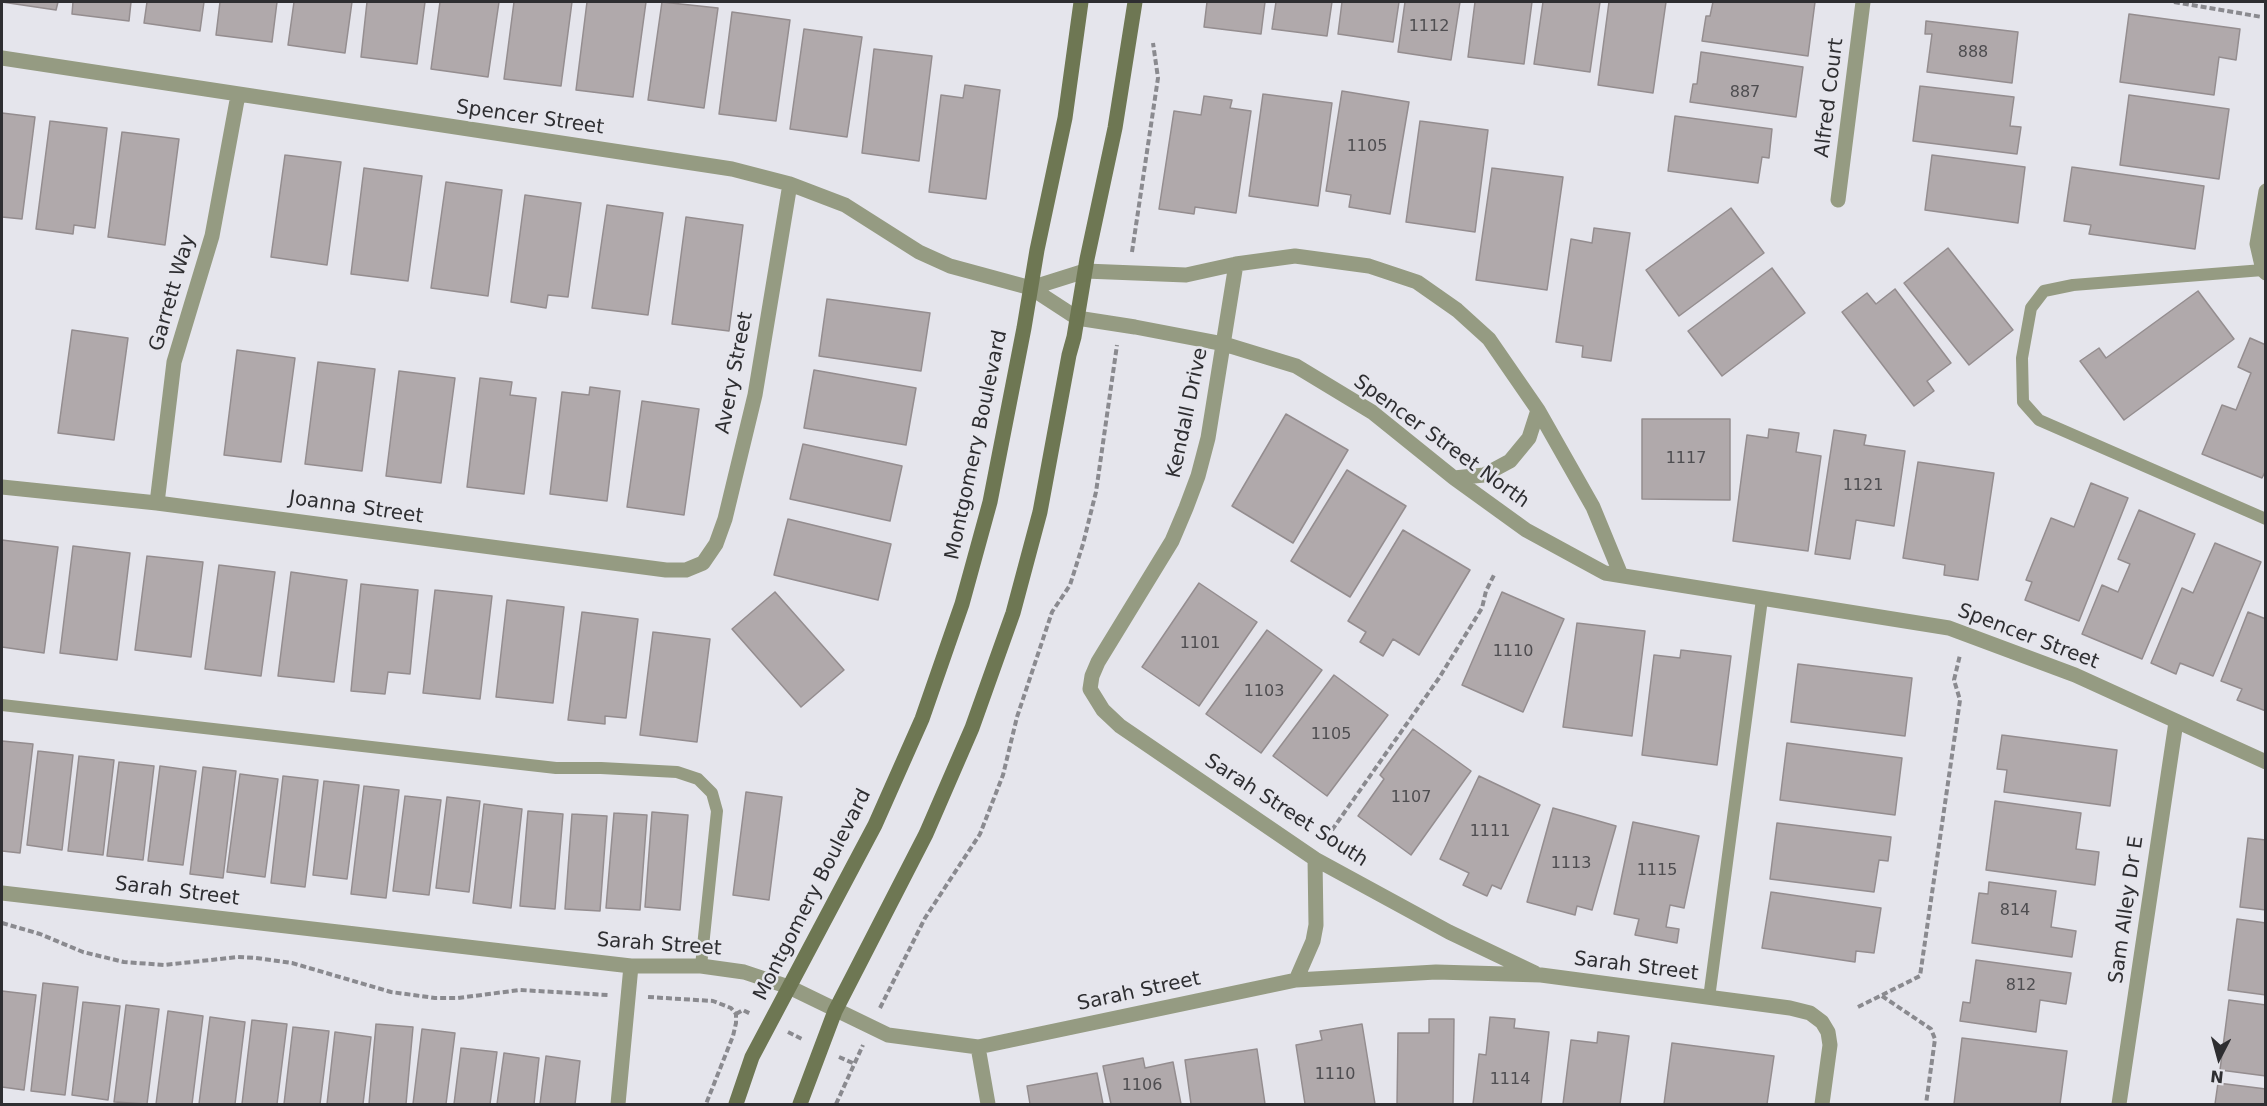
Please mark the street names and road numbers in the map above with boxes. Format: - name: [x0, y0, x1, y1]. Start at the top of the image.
- street label: Alfred Court: [1811, 37, 1849, 159]
- street label: Spencer Street: [455, 96, 605, 140]
- street label: Garrett Way: [145, 232, 201, 354]
- street label: Avery Street: [711, 310, 759, 436]
- street label: Montgomery Boulevard: [941, 328, 1013, 562]
- street label: Kendall Drive: [1162, 346, 1214, 480]
- street label: Spencer Street North: [1348, 370, 1534, 514]
- street label: Joanna Street: [287, 487, 425, 529]
- street label: Spencer Street: [1954, 599, 2102, 675]
- street label: Sarah Street South: [1200, 749, 1372, 873]
- street label: Montgomery Boulevard: [749, 785, 877, 1005]
- street label: Sam Alley Dr E: [2105, 835, 2149, 985]
- street label: Sarah Street: [113, 872, 241, 912]
- street label: Sarah Street: [596, 929, 722, 961]
- street label: Sarah Street: [1572, 947, 1700, 987]
- street label: Sarah Street: [1075, 967, 1203, 1017]

